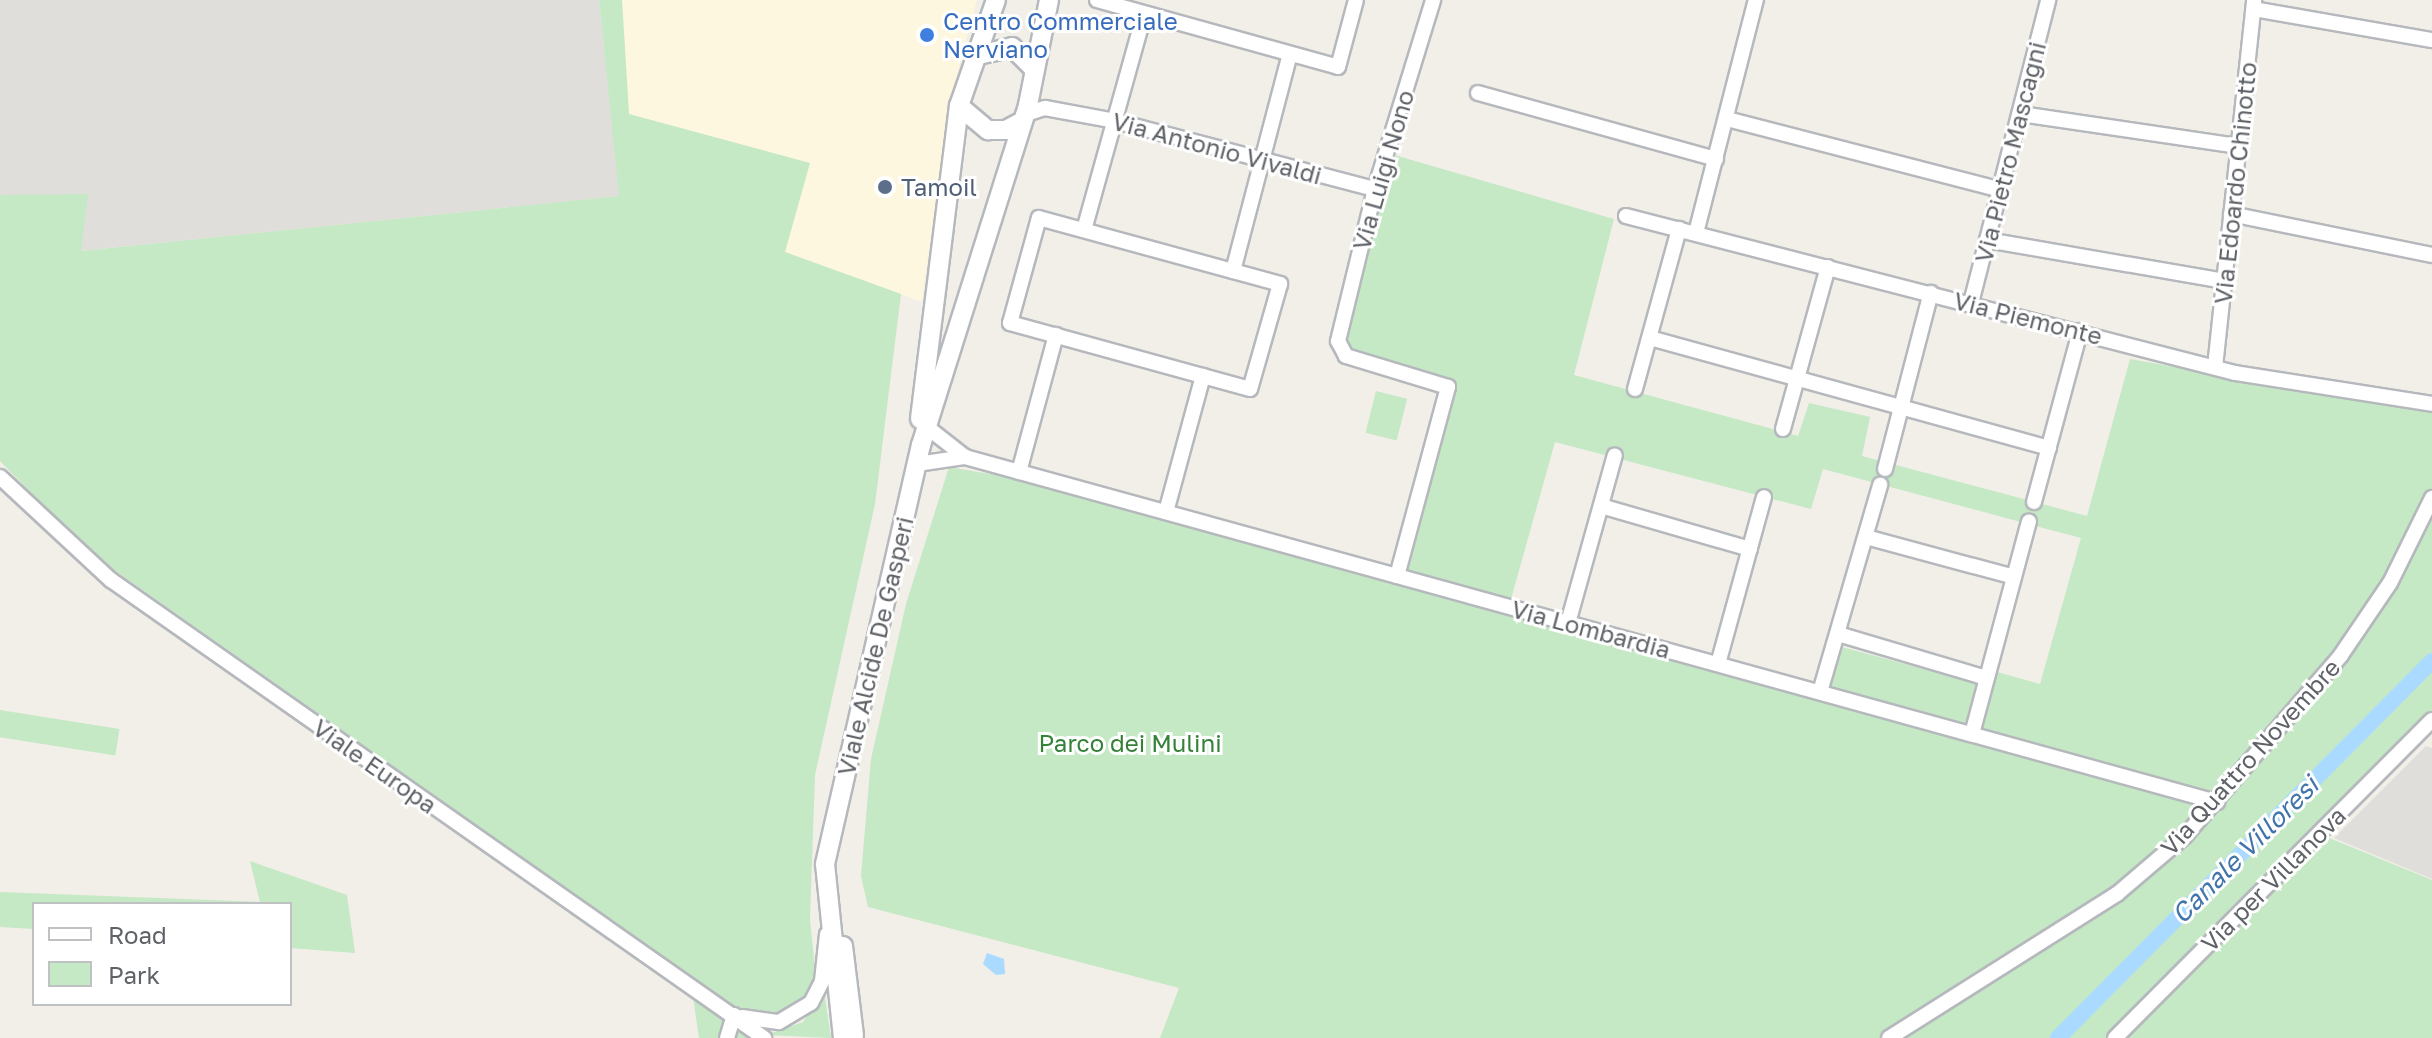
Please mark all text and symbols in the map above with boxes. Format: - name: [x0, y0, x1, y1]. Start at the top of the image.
- place label: Centro Commerciale Nerviano: [943, 7, 1178, 63]
- marker: Centro Commerciale Nerviano: [918, 26, 936, 44]
- street label: Via Pietro Mascagni: [1969, 38, 2051, 266]
- street label: Via Edoardo Chinotto: [2208, 60, 2262, 306]
- street label: Via Luigi Nono: [1346, 87, 1420, 253]
- street label: Via Antonio Vivaldi: [1109, 106, 1325, 190]
- place label: Tamoil: [901, 173, 977, 201]
- marker: Tamoil: [876, 178, 894, 196]
- street label: Via Piemonte: [1951, 286, 2105, 350]
- street label: Viale Alcide De Gasperi: [831, 514, 919, 778]
- street label: Via Lombardia: [1508, 594, 1674, 664]
- street label: Via Quattro Novembre: [2154, 653, 2346, 861]
- street label: Viale Europa: [308, 713, 442, 819]
- park label: Parco dei Mulini: [1038, 729, 1222, 757]
- water label: Canale Villoresi: [2165, 770, 2325, 930]
- street label: Via per Villanova: [2195, 801, 2351, 957]
- legend: [32, 902, 292, 1006]
- text: Road: [108, 920, 167, 949]
- text: Park: [108, 960, 160, 989]

